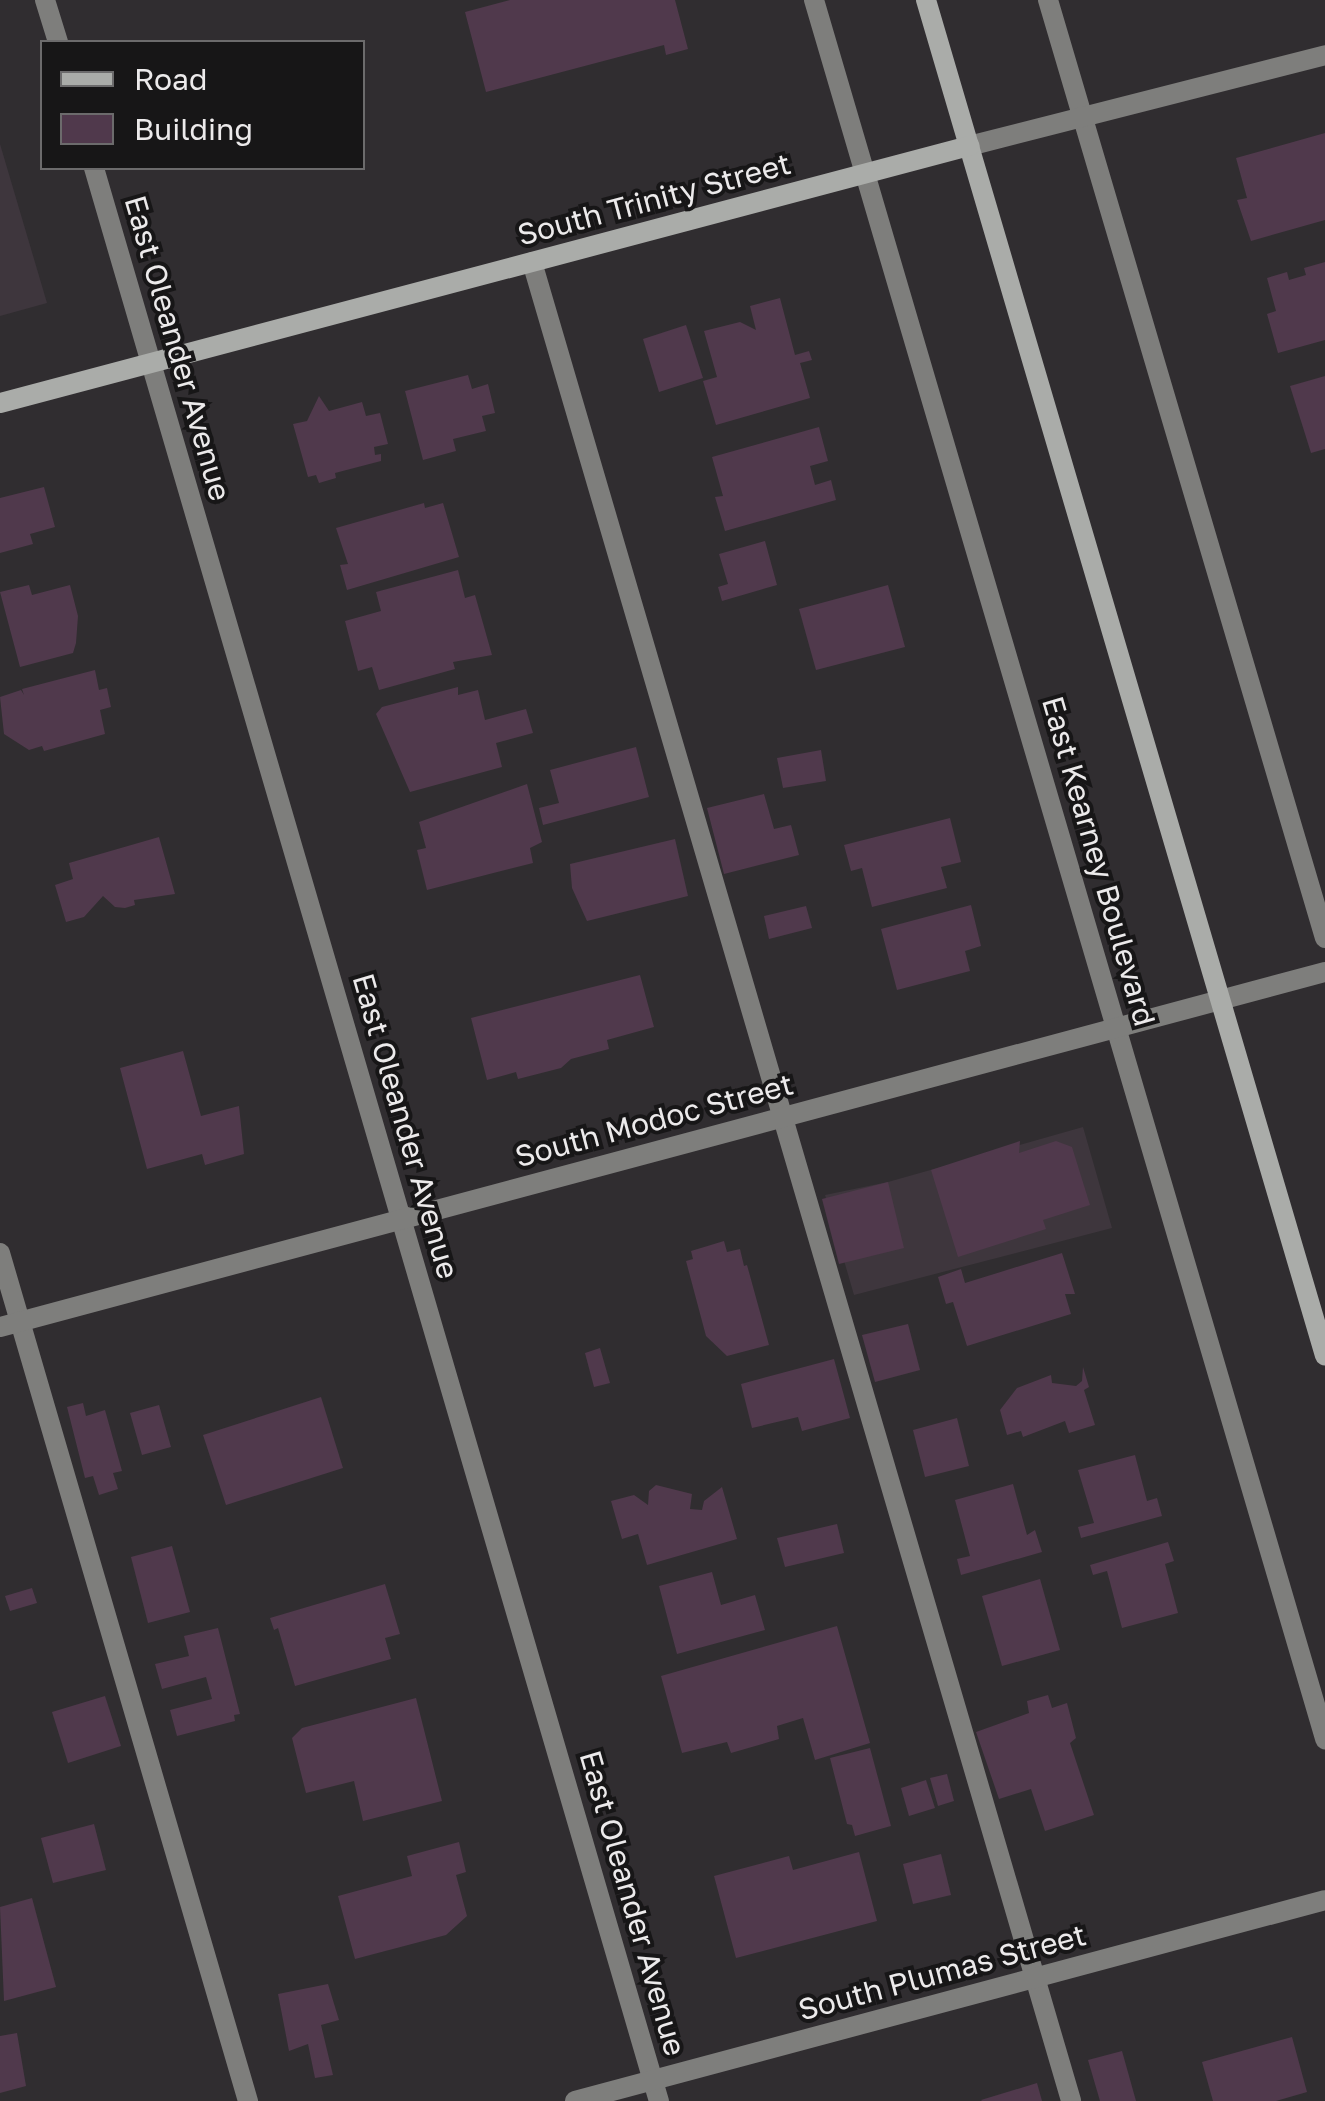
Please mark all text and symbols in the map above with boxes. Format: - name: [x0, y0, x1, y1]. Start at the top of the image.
- legend: [40, 40, 365, 170]
- text: Road: [134, 61, 208, 97]
- text: Building: [134, 111, 253, 147]
- street label: South Trinity Street: [514, 145, 794, 253]
- street label: East Oleander Avenue: [117, 191, 239, 505]
- street label: East Kearney Boulevard: [1035, 692, 1163, 1030]
- street label: East Oleander Avenue: [345, 969, 467, 1283]
- street label: South Modoc Street: [511, 1066, 797, 1174]
- street label: East Oleander Avenue: [572, 1746, 694, 2060]
- street label: South Plumas Street: [794, 1916, 1090, 2028]

